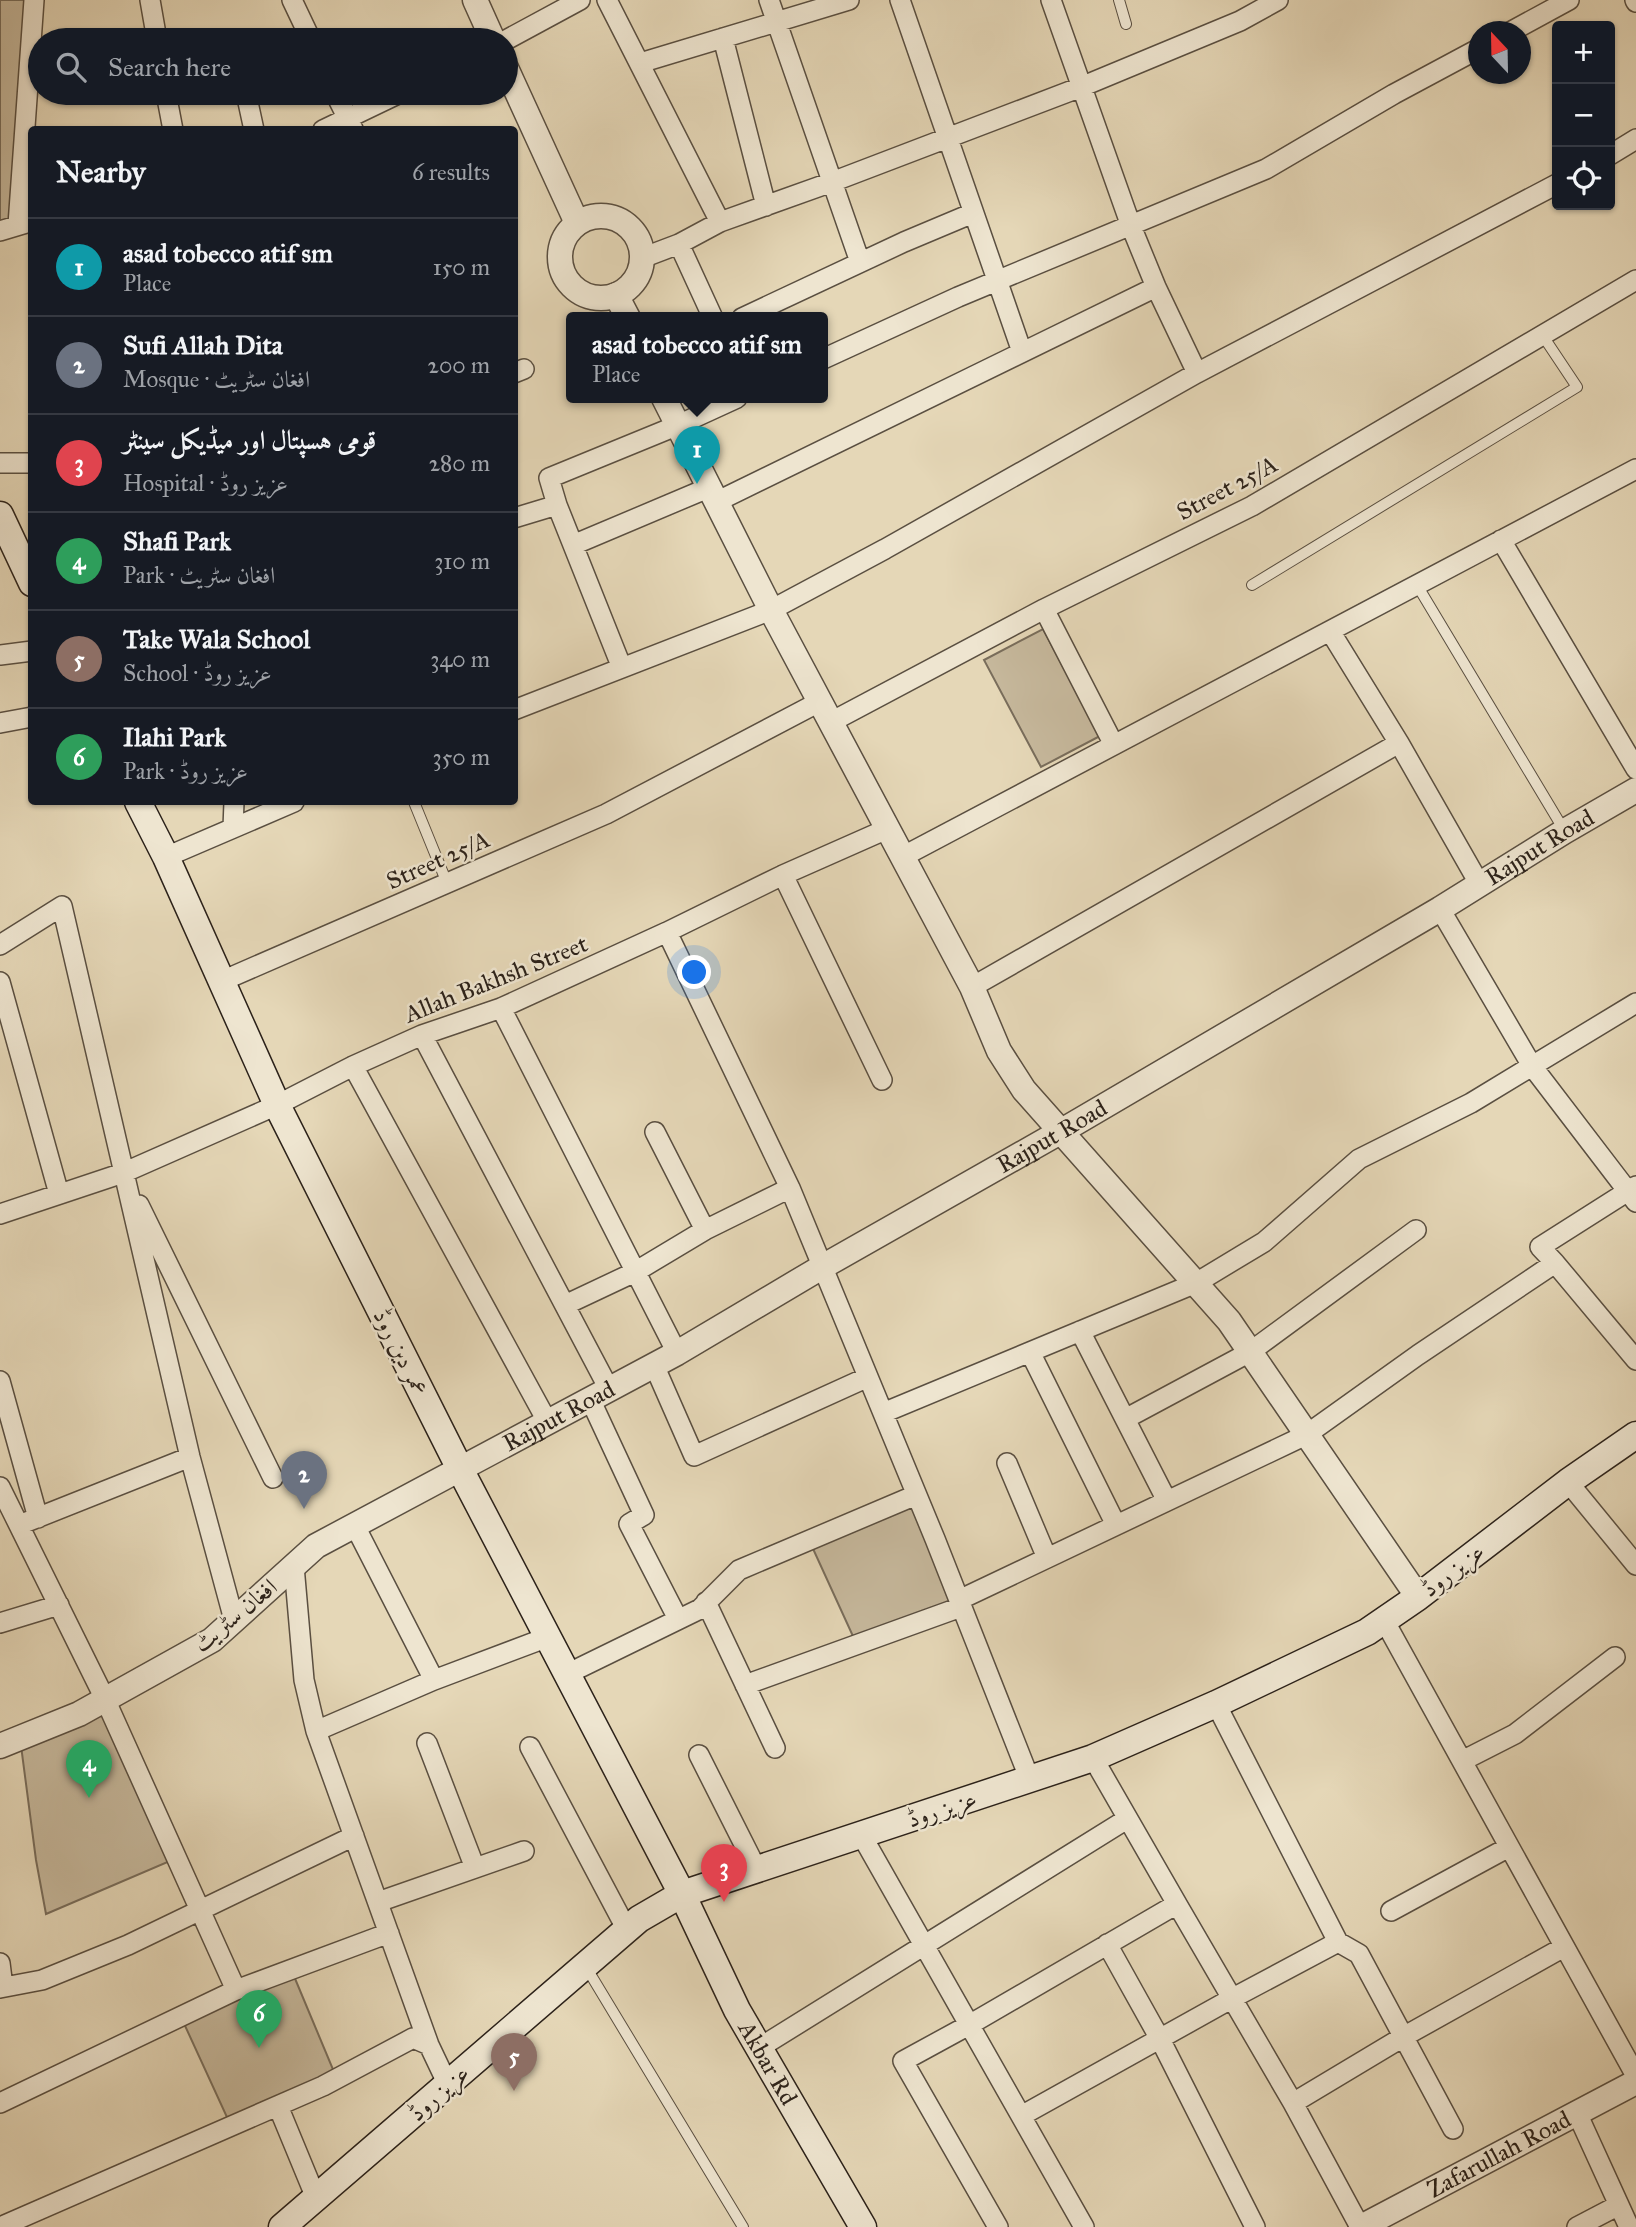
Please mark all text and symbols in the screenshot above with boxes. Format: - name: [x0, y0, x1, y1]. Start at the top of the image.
- north arrow: [1468, 21, 1531, 84]
- map controls: [1552, 21, 1615, 210]
- button: +: [1552, 21, 1615, 84]
- search box: [28, 28, 518, 105]
- icon: search: [52, 48, 90, 86]
- text: Search here: [108, 51, 231, 83]
- button: −: [1552, 84, 1615, 147]
- button: locate: [1552, 147, 1615, 210]
- text: Nearby: [56, 154, 146, 190]
- text: 6 results: [412, 158, 490, 186]
- text: asad tobecco atif sm: [123, 237, 333, 269]
- text: 1: [74, 253, 84, 281]
- text: 150 m: [433, 253, 490, 281]
- text: Place: [123, 269, 171, 297]
- popup: [566, 312, 828, 403]
- text: asad tobecco atif sm: [592, 328, 802, 360]
- text: Sufi Allah Dita: [123, 329, 283, 361]
- text: 2: [73, 351, 85, 379]
- text: 200 m: [428, 351, 490, 379]
- text: Place: [592, 360, 640, 388]
- text: Mosque · افغان سٹریٹ: [123, 365, 310, 393]
- text: قومی ہسپتال اور میڈیکل سینٹر: [123, 424, 376, 456]
- pin: 1: [674, 426, 720, 484]
- text: 3: [74, 449, 84, 477]
- text: 280 m: [429, 449, 490, 477]
- street label: Street 25/A: [1171, 449, 1283, 527]
- text: Hospital · عزیز روڈ: [123, 469, 288, 497]
- text: Shafi Park: [123, 525, 231, 557]
- text: 4: [73, 547, 85, 575]
- text: 310 m: [434, 547, 490, 575]
- text: Park · افغان سٹریٹ: [123, 561, 275, 589]
- text: Take Wala School: [123, 623, 310, 655]
- text: 5: [74, 645, 84, 673]
- text: 340 m: [430, 645, 490, 673]
- text: School · عزیز روڈ: [123, 659, 272, 687]
- text: Ilahi Park: [123, 721, 226, 753]
- text: 6: [73, 743, 85, 771]
- text: 350 m: [432, 743, 490, 771]
- text: Park · عزیز روڈ: [123, 757, 248, 785]
- street label: Rajput Road: [1480, 802, 1599, 892]
- street label: Street 25/A: [382, 824, 494, 896]
- street label: Allah Bakhsh Street: [399, 928, 593, 1030]
- your location: [677, 955, 711, 989]
- street label: Rajput Road: [991, 1093, 1113, 1180]
- street label: عمر دین روڈ: [366, 1304, 436, 1400]
- street label: Rajput Road: [498, 1374, 620, 1458]
- pin: 2: [281, 1451, 327, 1509]
- street label: عزیز روڈ: [1415, 1537, 1492, 1605]
- street label: افغان سٹریٹ: [187, 1572, 283, 1658]
- pin: 4: [66, 1740, 112, 1798]
- street label: عزیز روڈ: [903, 1784, 981, 1836]
- pin: 3: [701, 1844, 747, 1902]
- pin: 6: [236, 1990, 282, 2048]
- street label: Akbar Rd: [731, 2015, 804, 2110]
- pin: 5: [491, 2033, 537, 2091]
- street label: عزیز روڈ: [402, 2058, 477, 2129]
- street label: Zafarullah Road: [1422, 2104, 1576, 2204]

